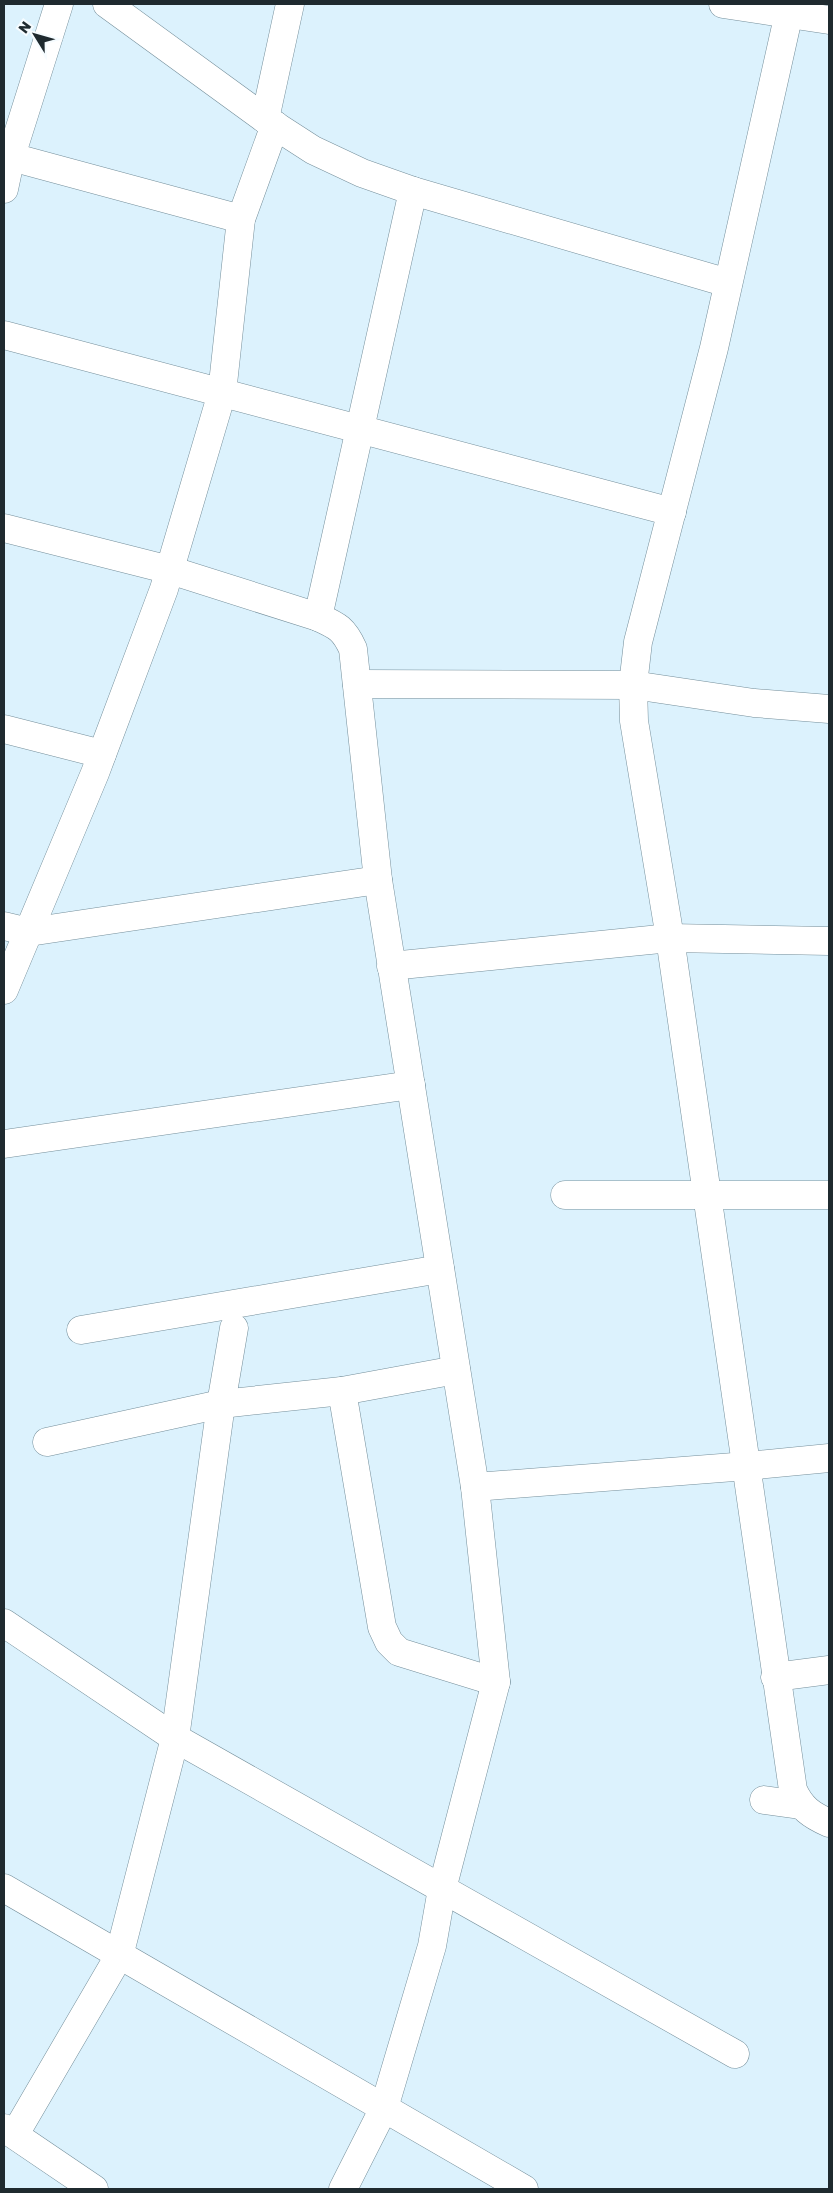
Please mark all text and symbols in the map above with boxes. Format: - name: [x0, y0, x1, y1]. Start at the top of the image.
- north arrow: [10, 10, 60, 60]
- text: N: [14, 18, 34, 36]

